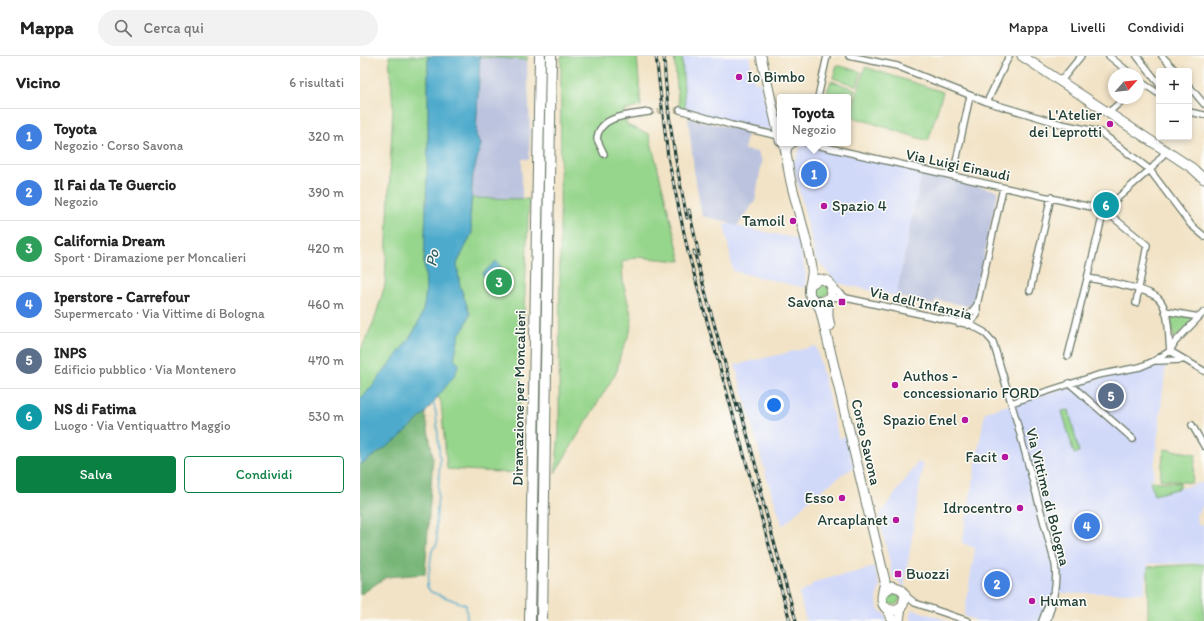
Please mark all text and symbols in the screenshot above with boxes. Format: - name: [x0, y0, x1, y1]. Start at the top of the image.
- search box: [98, 10, 378, 46]
- text: Mappa: [20, 16, 74, 39]
- icon: search: [112, 17, 134, 39]
- text: Cerca qui: [144, 19, 204, 37]
- text: Mappa: [1009, 19, 1048, 36]
- text: Livelli: [1070, 19, 1105, 36]
- text: Condividi: [1127, 19, 1184, 36]
- place label: Io Bimbo: [747, 68, 805, 86]
- north arrow: [1108, 68, 1144, 104]
- map controls: [1156, 68, 1192, 140]
- button: +: [1156, 68, 1192, 104]
- text: Vicino: [16, 72, 60, 92]
- marker: Io Bimbo: [734, 72, 744, 82]
- text: 6 risultati: [289, 75, 344, 90]
- popup: [777, 94, 851, 146]
- text: Toyota: [792, 104, 835, 122]
- button: −: [1156, 104, 1192, 140]
- place label: L'Atelier dei Leprotti: [1029, 106, 1102, 141]
- marker: L'Atelier dei Leprotti: [1105, 119, 1115, 129]
- text: Toyota: [54, 120, 97, 138]
- text: Negozio: [792, 122, 836, 137]
- text: 1: [26, 129, 32, 144]
- text: 320 m: [308, 129, 344, 144]
- text: Negozio · Corso Savona: [54, 138, 183, 153]
- street label: Via Luigi Einaudi: [904, 145, 1012, 185]
- pin: 1: [801, 159, 827, 189]
- text: Il Fai da Te Guercio: [54, 176, 176, 194]
- text: 2: [26, 185, 32, 200]
- text: 390 m: [308, 185, 344, 200]
- pin: 6: [1093, 190, 1119, 220]
- text: Negozio: [54, 194, 98, 209]
- place label: Spazio 4: [832, 197, 887, 215]
- marker: Spazio 4: [819, 201, 829, 211]
- place label: Tamoil: [742, 212, 786, 230]
- marker: Tamoil: [788, 216, 798, 226]
- text: California Dream: [54, 232, 165, 250]
- text: 3: [25, 241, 33, 256]
- text: 420 m: [307, 241, 344, 256]
- water label: Po: [421, 247, 443, 268]
- text: Sport · Diramazione per Moncalieri: [54, 250, 246, 265]
- pin: 3: [486, 267, 512, 297]
- street label: Via dell'Infanzia: [868, 282, 974, 324]
- text: Iperstore - Carrefour: [54, 288, 190, 306]
- place label: Savona: [787, 293, 834, 311]
- text: 4: [25, 297, 33, 312]
- text: 460 m: [307, 297, 344, 312]
- marker: Savona: [837, 297, 847, 307]
- text: Supermercato · Via Vittime di Bologna: [54, 306, 265, 321]
- street label: Diramazione per Moncalieri: [508, 310, 530, 486]
- text: INPS: [54, 344, 87, 362]
- text: 5: [26, 353, 32, 368]
- text: 470 m: [308, 353, 344, 368]
- text: Edificio pubblico · Via Montenero: [54, 362, 236, 377]
- place label: Authos - concessionario FORD: [903, 367, 1039, 402]
- marker: Authos - concessionario FORD: [890, 380, 900, 390]
- pin: 5: [1098, 381, 1124, 411]
- your location: [764, 395, 784, 415]
- street label: Corso Savona: [847, 397, 885, 487]
- text: NS di Fatima: [54, 400, 136, 418]
- text: 6: [26, 409, 32, 424]
- text: 530 m: [308, 409, 344, 424]
- place label: Spazio Enel: [883, 411, 958, 429]
- marker: Spazio Enel: [960, 415, 970, 425]
- text: Luogo · Via Ventiquattro Maggio: [54, 418, 231, 433]
- street label: Via Vittime di Bologna: [1022, 426, 1074, 568]
- place label: Facit: [966, 448, 997, 466]
- marker: Facit: [1000, 452, 1010, 462]
- button: Salva: [16, 456, 176, 493]
- button: Condividi: [184, 456, 344, 493]
- place label: Esso: [805, 489, 834, 507]
- marker: Esso: [837, 493, 847, 503]
- place label: Idrocentro: [943, 499, 1012, 517]
- marker: Idrocentro: [1015, 503, 1025, 513]
- place label: Arcaplanet: [817, 511, 888, 529]
- pin: 4: [1074, 511, 1100, 541]
- marker: Arcaplanet: [891, 515, 901, 525]
- place label: Buozzi: [906, 565, 949, 583]
- marker: Buozzi: [893, 569, 903, 579]
- pin: 2: [984, 569, 1010, 599]
- place label: Human: [1040, 592, 1087, 610]
- marker: Human: [1027, 596, 1037, 606]

